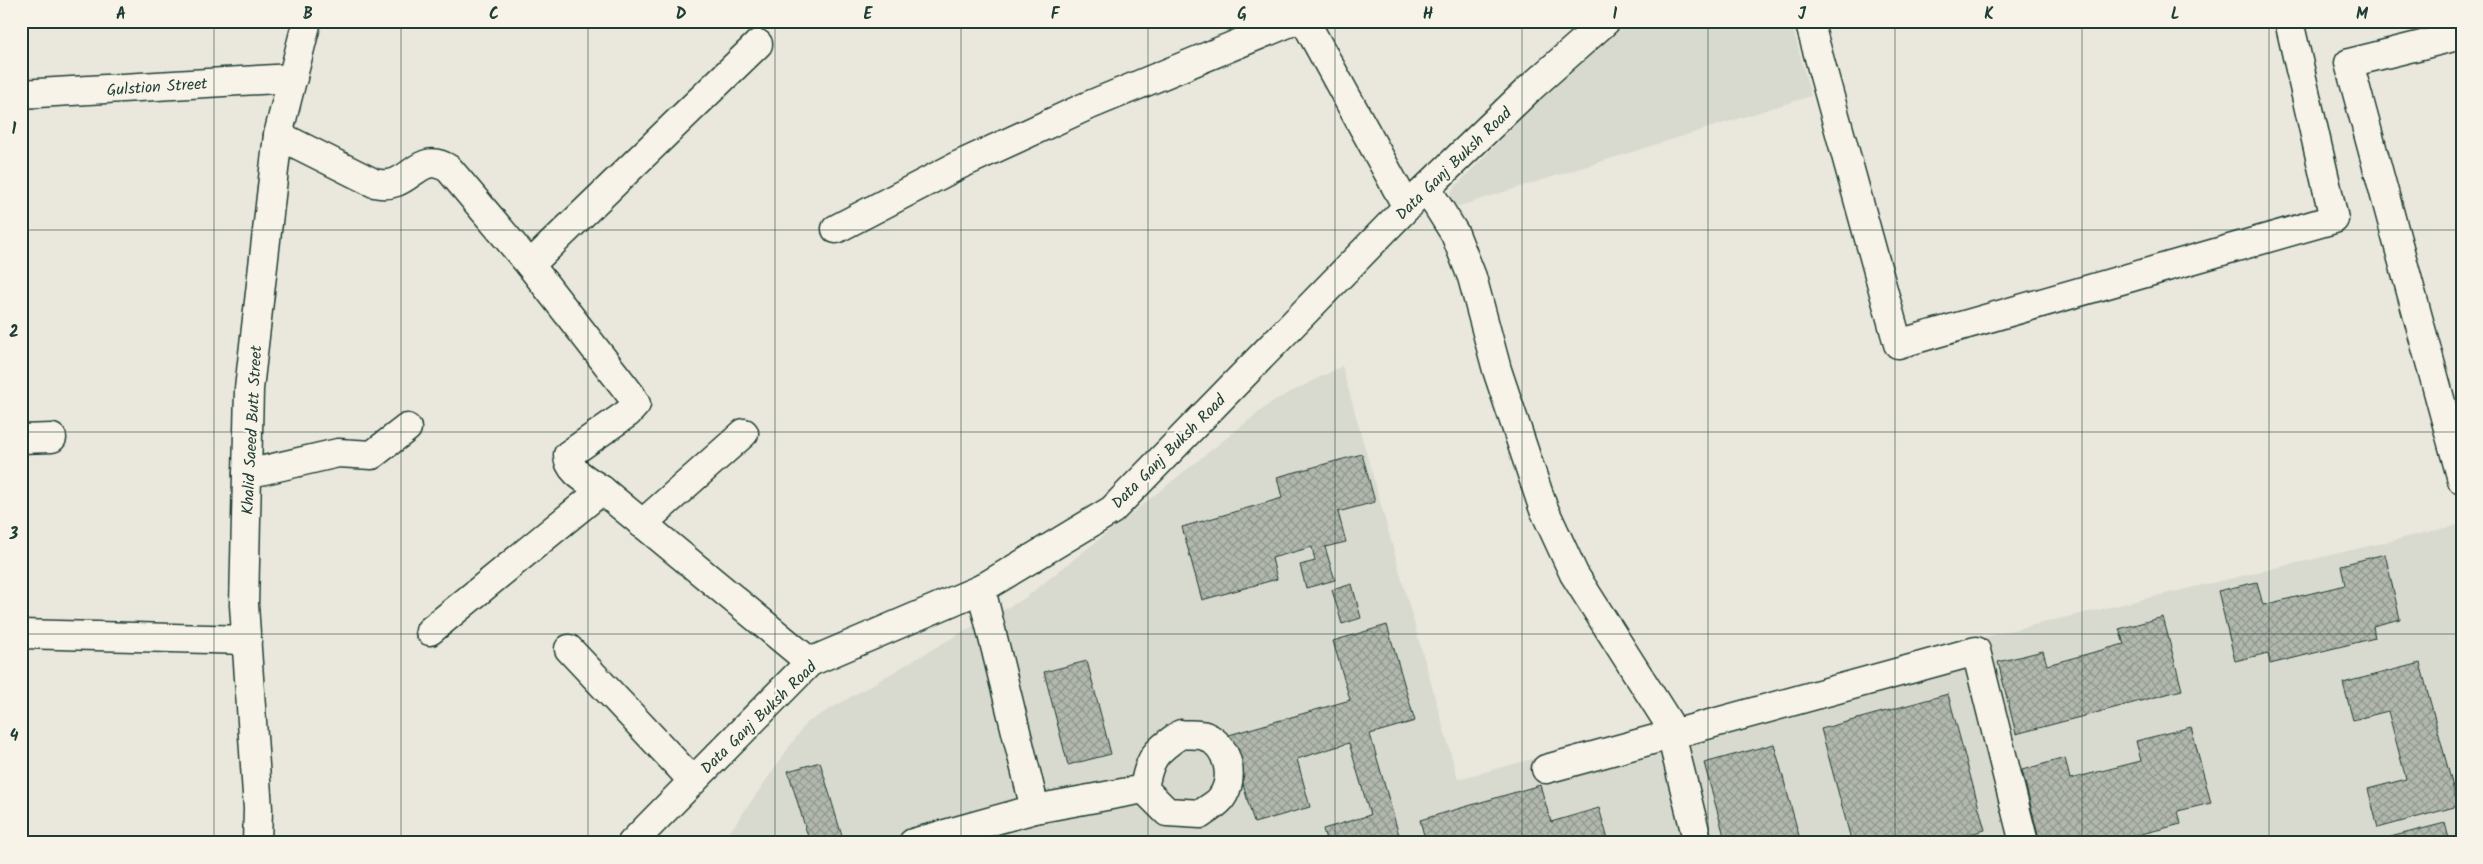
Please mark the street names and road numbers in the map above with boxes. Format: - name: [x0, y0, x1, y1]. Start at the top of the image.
- street label: Gulstion Street: [106, 71, 209, 103]
- street label: Data Ganj Buksh Road: [1390, 101, 1519, 226]
- street label: Khalid Saeed Butt Street: [236, 344, 269, 515]
- street label: Data Ganj Buksh Road: [1106, 388, 1233, 515]
- street label: Data Ganj Buksh Road: [695, 655, 824, 780]

